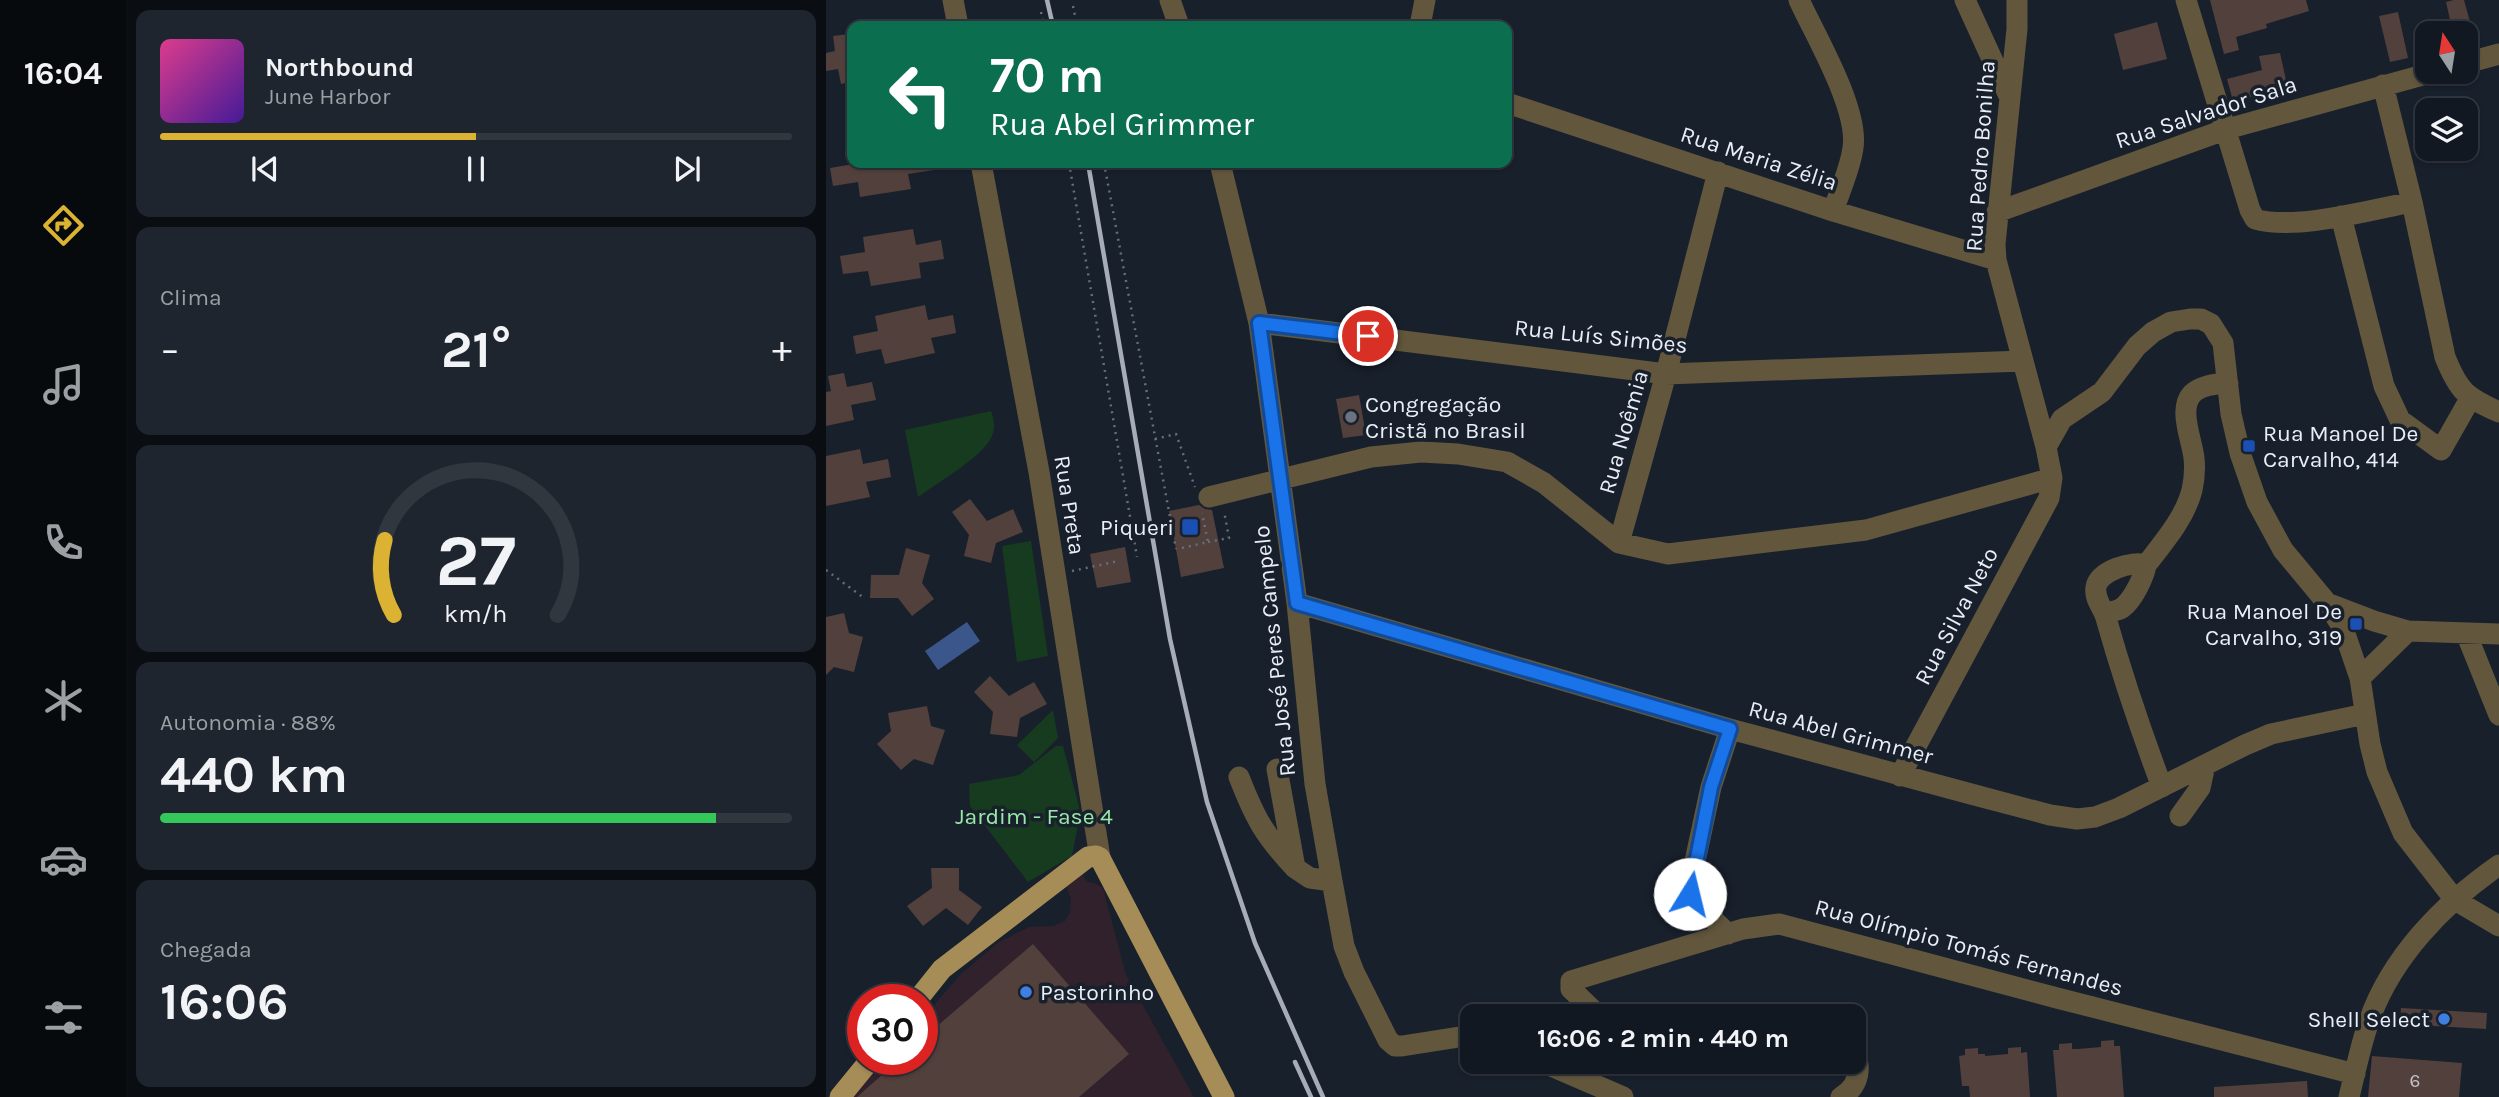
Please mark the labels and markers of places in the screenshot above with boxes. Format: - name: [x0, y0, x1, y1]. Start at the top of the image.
- pin: [1338, 306, 1398, 366]
- place label: Congregação Cristã no Brasil: [1365, 391, 1526, 444]
- marker: Congregação Cristã no Brasil: [1343, 409, 1359, 425]
- place label: Rua Manoel De Carvalho, 414: [2263, 420, 2418, 473]
- marker: Rua Manoel De Carvalho, 414: [2241, 438, 2257, 454]
- place label: Piqueri: [1100, 514, 1174, 541]
- marker: Piqueri: [1180, 517, 1200, 537]
- place label: Rua Manoel De Carvalho, 319: [2187, 598, 2342, 651]
- marker: Rua Manoel De Carvalho, 319: [2348, 616, 2364, 632]
- place label: Pastorinho: [1040, 979, 1154, 1006]
- marker: Pastorinho: [1018, 984, 1034, 1000]
- place label: Shell Select: [2308, 1006, 2430, 1033]
- marker: Shell Select: [2436, 1011, 2452, 1027]

